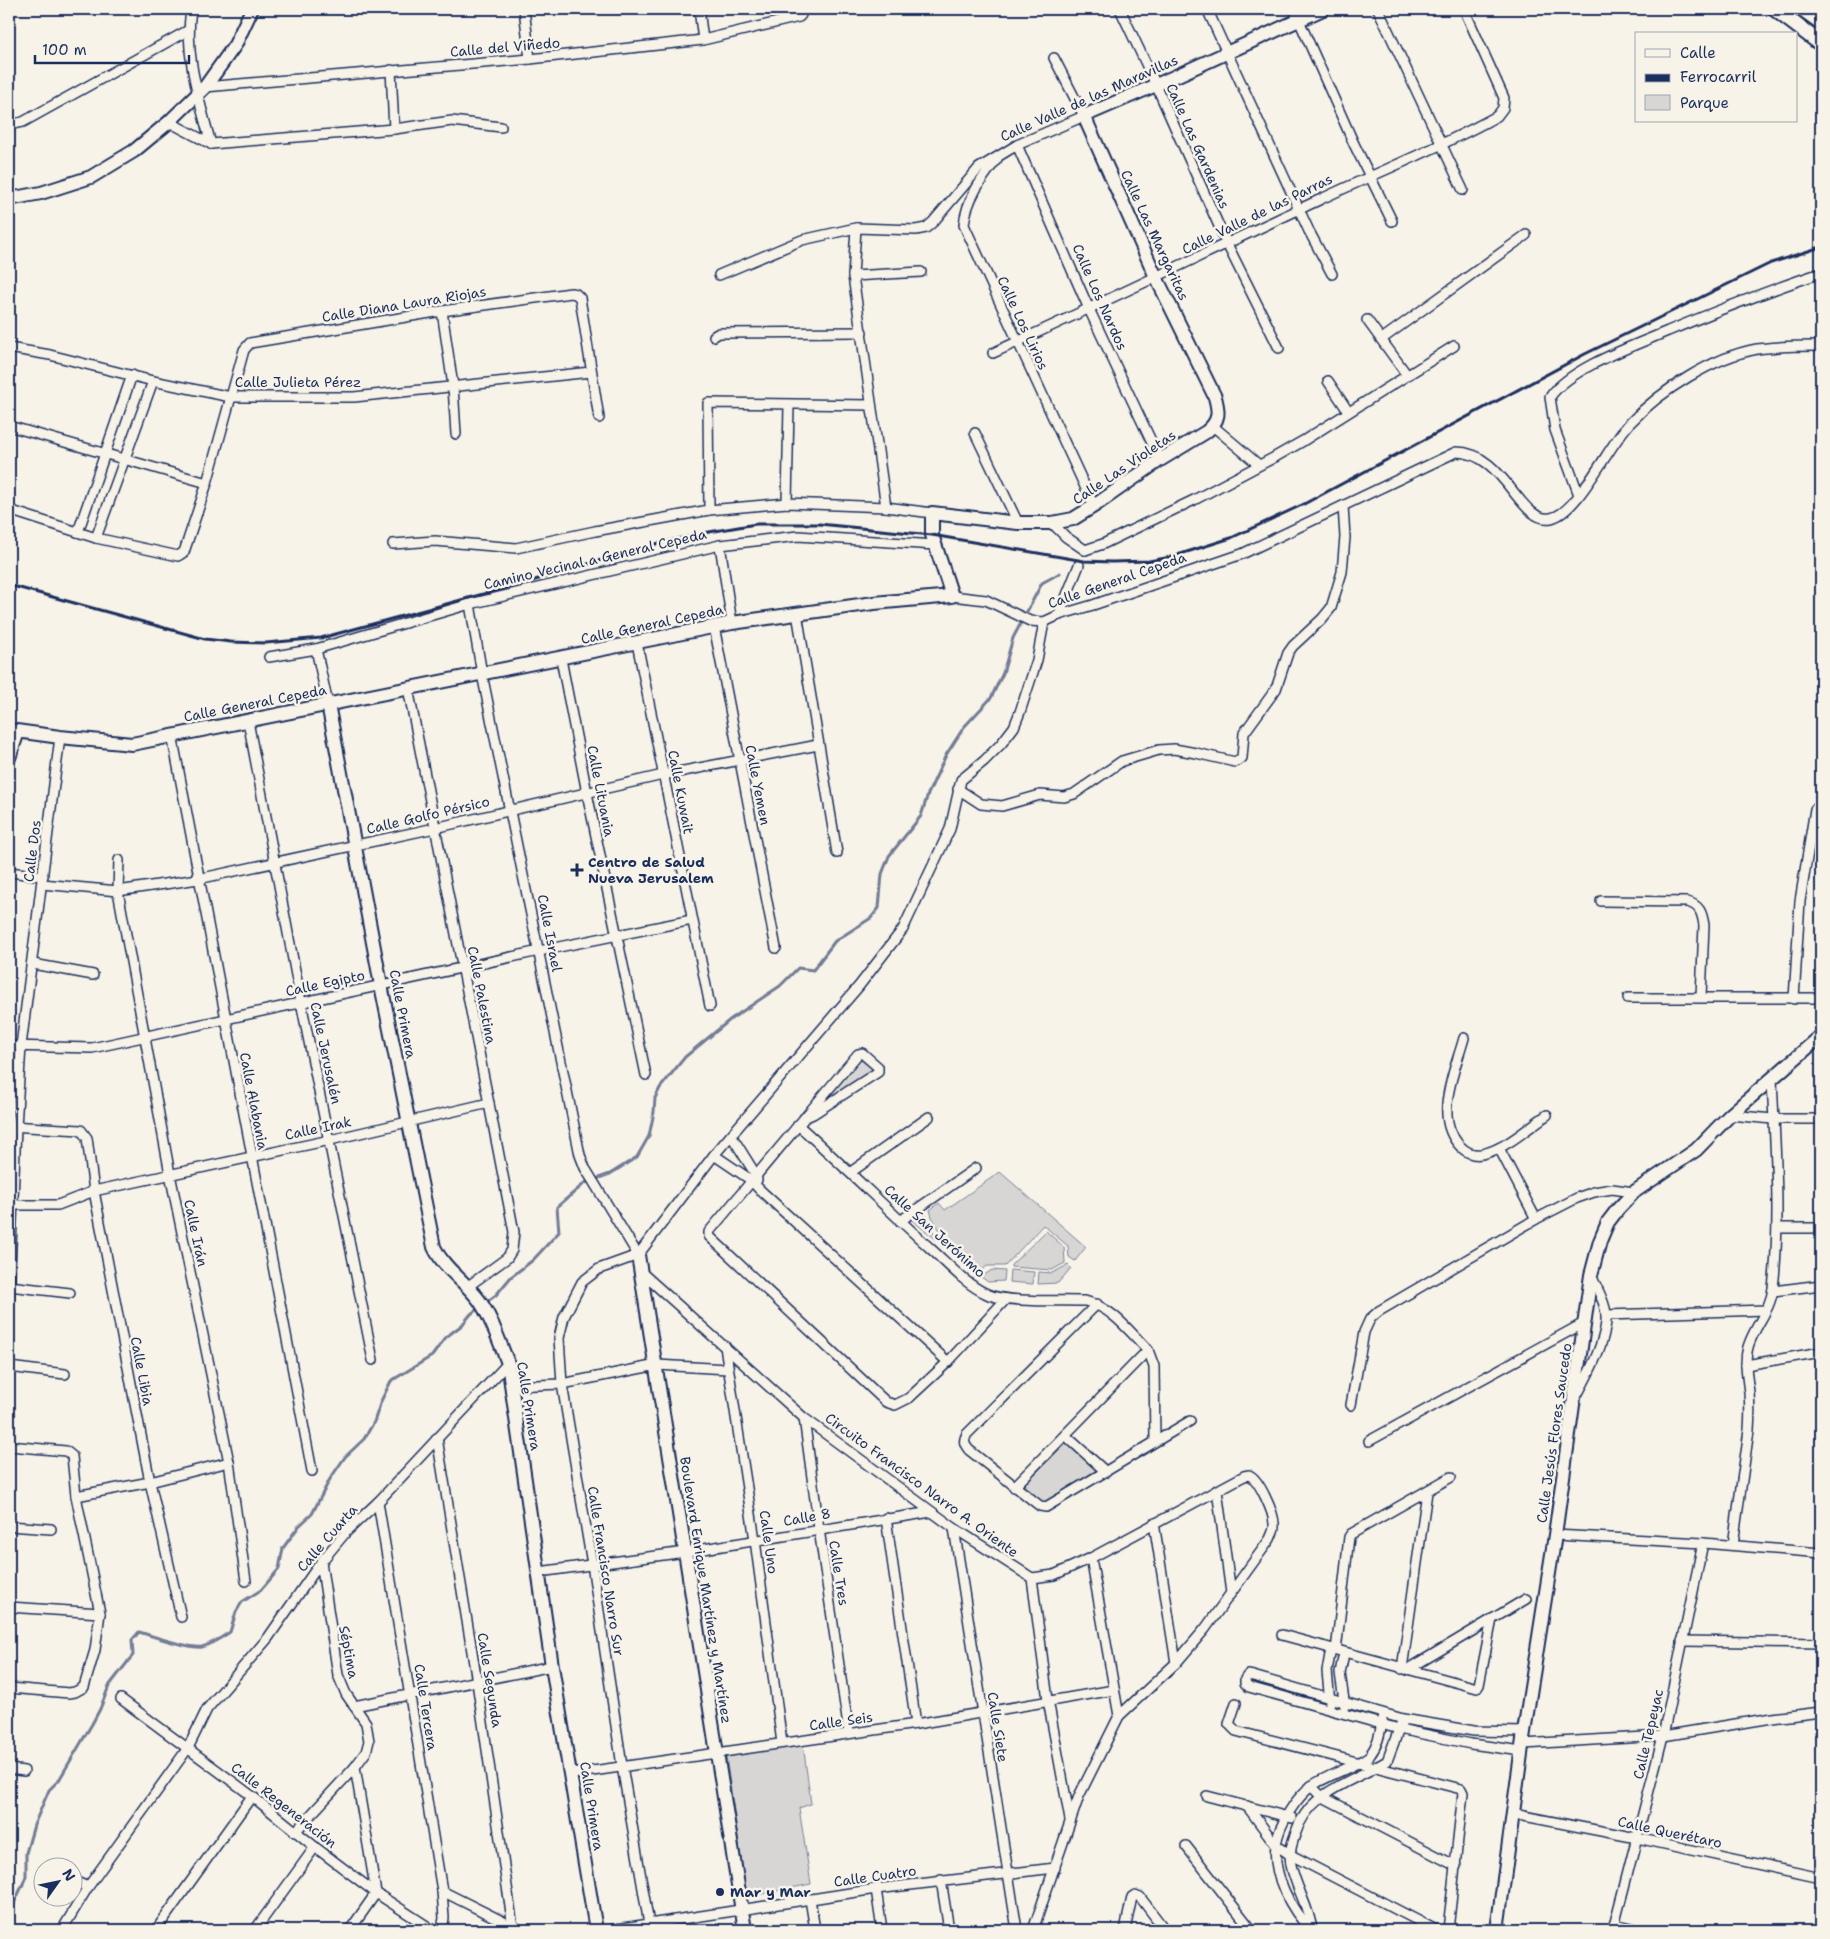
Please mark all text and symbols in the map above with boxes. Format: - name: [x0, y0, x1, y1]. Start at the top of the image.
- scale bar: [35, 32, 189, 64]
- legend: [1635, 32, 1798, 122]
- street label: Calle del Viñedo: [449, 33, 561, 61]
- text: 100 m: [42, 40, 87, 60]
- text: Calle: [1680, 43, 1716, 63]
- street label: Calle Valle de las Maravillas: [997, 51, 1181, 145]
- text: Ferrocarril: [1680, 67, 1757, 87]
- street label: Calle Las Gardenias: [1162, 80, 1234, 212]
- text: Parque: [1680, 93, 1729, 113]
- street label: Calle Las Margaritas: [1117, 167, 1193, 303]
- street label: Calle Valle de las Parras: [1179, 170, 1335, 258]
- street label: Calle Los Nardos: [1069, 241, 1132, 353]
- street label: Calle Los Lirios: [993, 273, 1053, 373]
- street label: Calle Diana Laura Riojas: [321, 282, 487, 326]
- street label: Calle Julieta Pérez: [235, 373, 361, 391]
- street label: Calle Las Violetas: [1069, 426, 1179, 508]
- street label: Camino Vecinal a General Cepeda: [482, 525, 708, 593]
- street label: Calle General Cepeda: [1045, 548, 1189, 612]
- street label: Calle General Cepeda: [579, 600, 725, 648]
- street label: Calle General Cepeda: [182, 680, 328, 726]
- street label: Calle Yemen: [741, 743, 775, 827]
- street label: Calle Lituania: [583, 744, 619, 838]
- street label: Calle Kuwait: [664, 749, 698, 835]
- street label: Calle Golfo Pérsico: [365, 792, 491, 838]
- street label: Calle Dos: [19, 819, 45, 883]
- place label: Centro de Salud Nueva Jerusalem: [588, 853, 714, 887]
- marker: Centro de Salud Nueva Jerusalem: [570, 863, 584, 877]
- street label: Calle Israel: [534, 893, 566, 974]
- street label: Calle Palestina: [464, 944, 500, 1046]
- street label: Calle Egipto: [284, 966, 366, 1000]
- street label: Calle Primera: [386, 968, 420, 1060]
- street label: Calle Jerusalén: [306, 1000, 346, 1106]
- street label: Calle Alabania: [236, 1051, 272, 1151]
- street label: Calle Irak: [283, 1112, 353, 1144]
- street label: Calle San Jerónimo: [880, 1181, 990, 1281]
- street label: Calle Irán: [180, 1198, 212, 1269]
- street label: Calle Libia: [127, 1335, 158, 1407]
- street label: Calle Jesús Flores Saucedo: [1532, 1342, 1576, 1524]
- street label: Calle Primera: [513, 1360, 545, 1452]
- street label: Circuito Francisco Narro A. Oriente: [822, 1409, 1022, 1561]
- street label: Boulevard Enrique Martínez y Martínez: [676, 1455, 736, 1725]
- street label: Calle Francisco Narro Sur: [584, 1485, 628, 1658]
- street label: Calle Cuarta: [293, 1500, 361, 1575]
- street label: Calle 8: [782, 1504, 832, 1530]
- street label: Calle Uno: [756, 1509, 782, 1575]
- street label: Calle Tres: [825, 1539, 853, 1607]
- street label: Séptima: [335, 1624, 363, 1680]
- street label: Calle Segunda: [474, 1631, 506, 1729]
- street label: Calle Tercera: [410, 1662, 442, 1752]
- street label: Calle Tepeyac: [1629, 1687, 1667, 1781]
- street label: Calle Siete: [984, 1691, 1012, 1764]
- street label: Calle Seis: [808, 1708, 874, 1734]
- street label: Calle Regeneración: [228, 1758, 341, 1852]
- street label: Calle Primera: [576, 1760, 608, 1852]
- street label: Calle Querétaro: [1616, 1812, 1724, 1852]
- north arrow: [32, 1856, 82, 1906]
- street label: Calle Cuatro: [833, 1861, 917, 1891]
- text: N: [58, 1865, 79, 1884]
- place label: Mar y Mar: [730, 1883, 811, 1901]
- marker: Mar y Mar: [714, 1886, 726, 1898]

